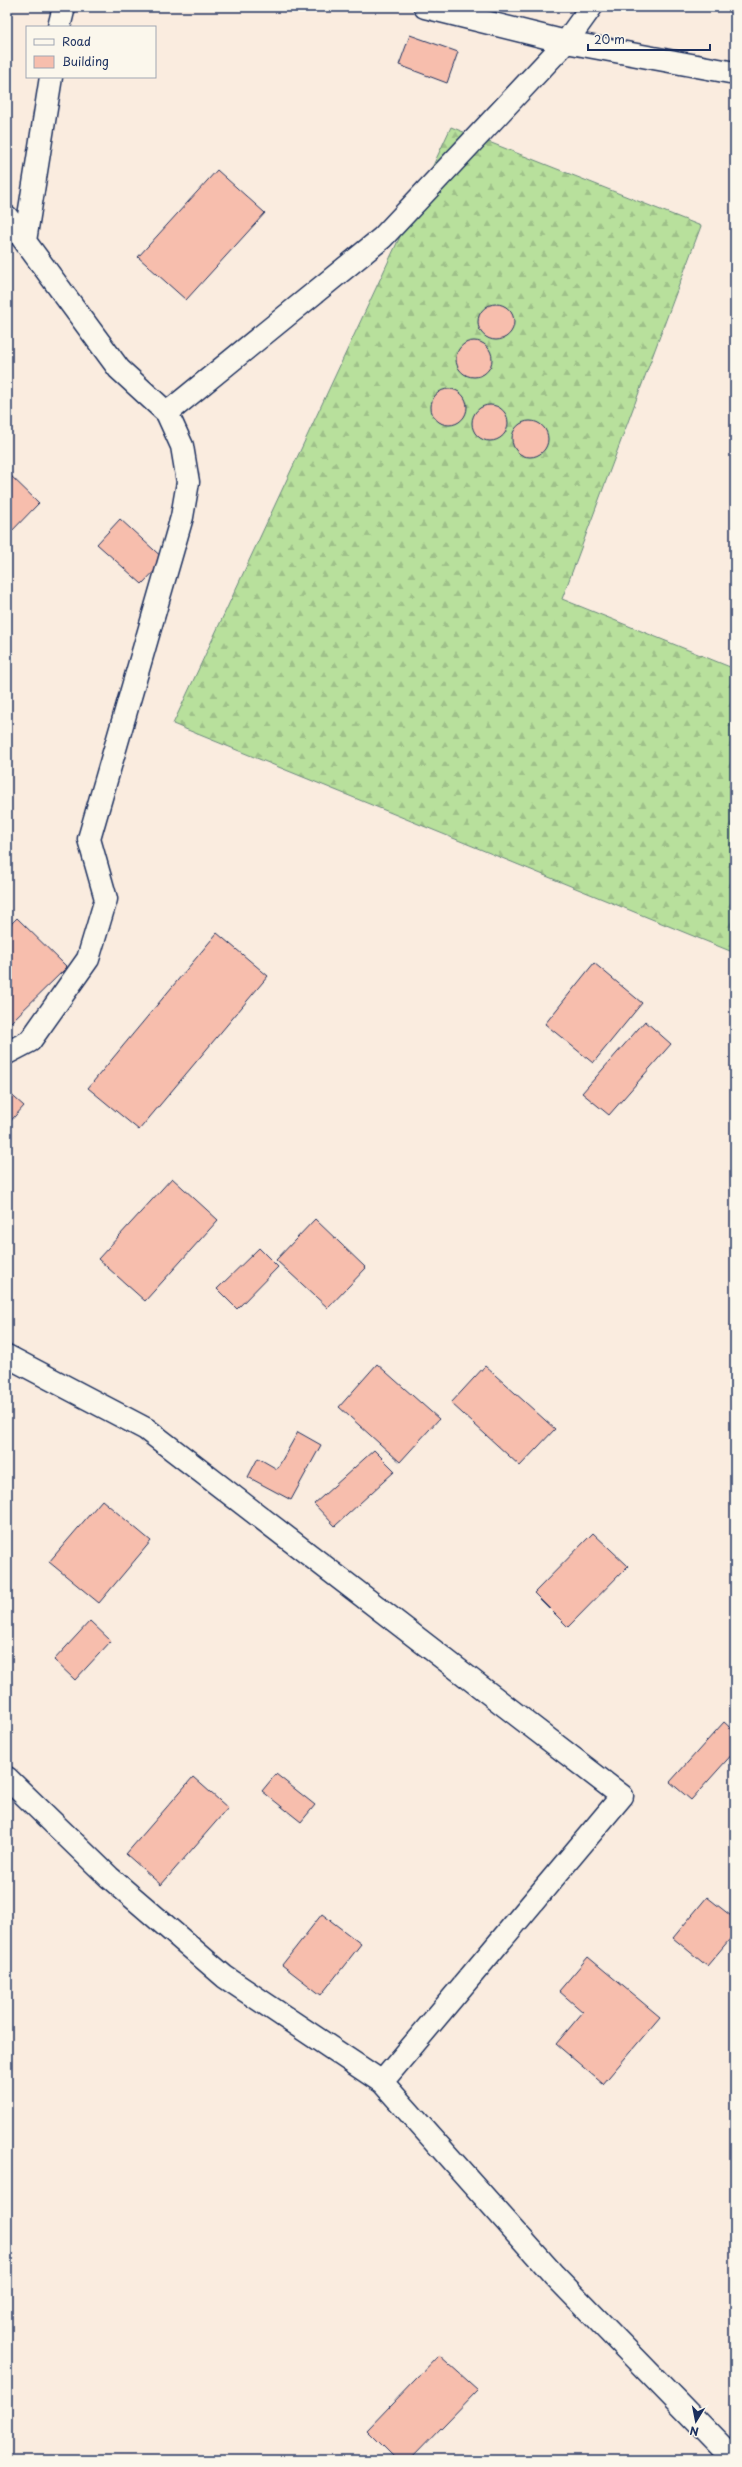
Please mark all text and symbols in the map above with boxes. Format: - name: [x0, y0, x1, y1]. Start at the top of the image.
- legend: [26, 26, 156, 78]
- scale bar: [588, 26, 710, 52]
- text: 20 m: [594, 30, 625, 48]
- text: Road: [62, 32, 91, 50]
- text: Building: [62, 52, 109, 70]
- north arrow: [676, 2401, 716, 2441]
- text: N: [688, 2422, 700, 2440]

